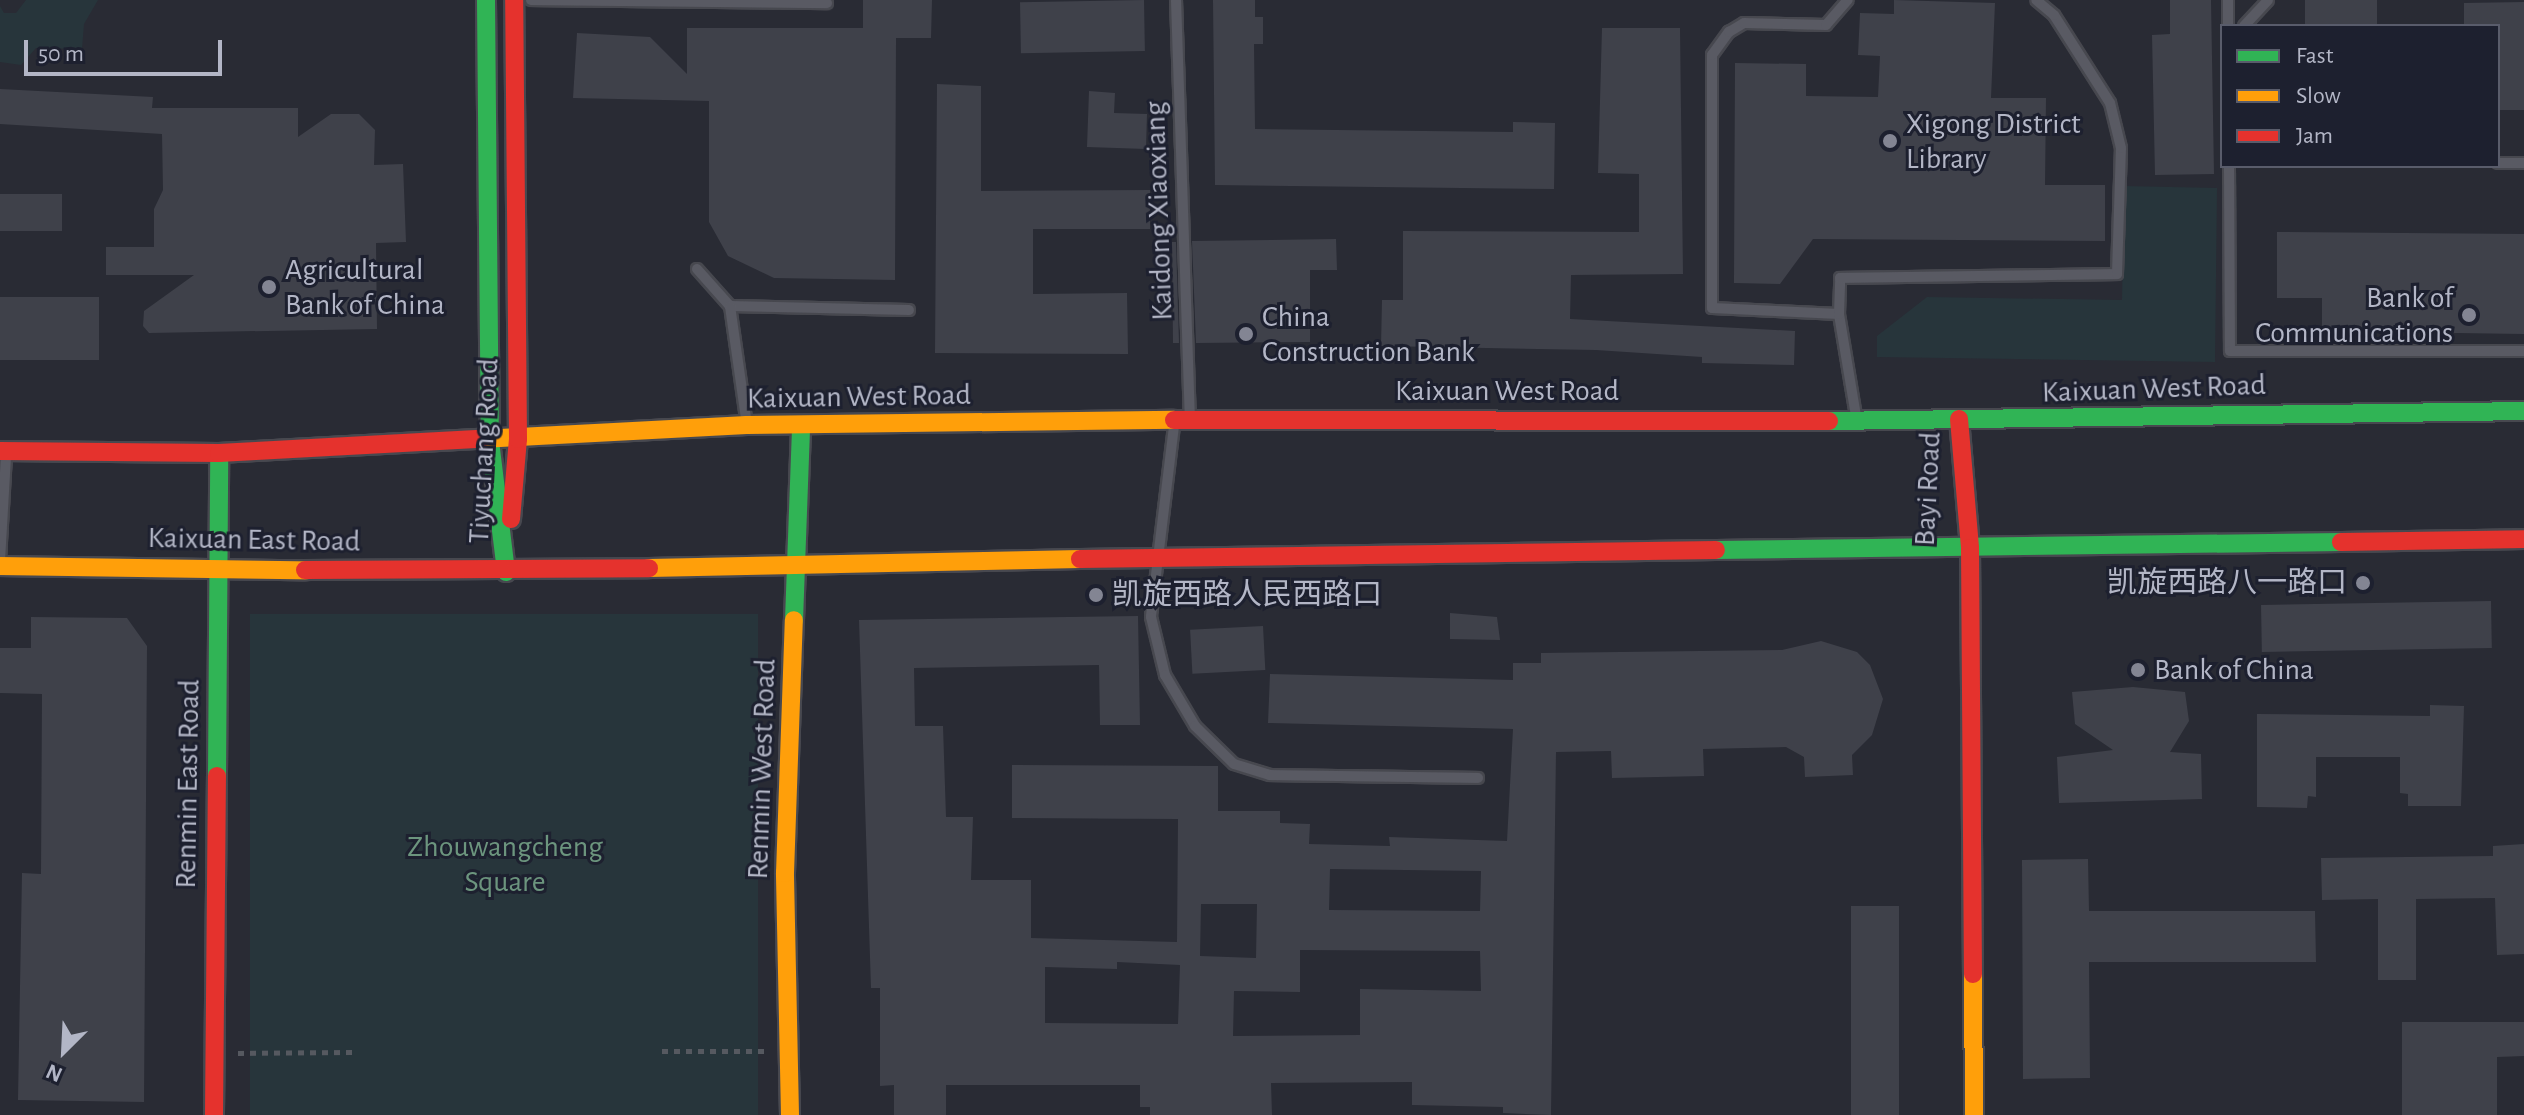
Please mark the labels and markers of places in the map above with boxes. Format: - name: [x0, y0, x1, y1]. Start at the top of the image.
- place label: Xigong District Library: [1906, 106, 2081, 176]
- marker: Xigong District Library: [1881, 132, 1899, 150]
- place label: Agricultural Bank of China: [285, 252, 445, 322]
- marker: Agricultural Bank of China: [260, 278, 278, 296]
- place label: Bank of Communications: [2255, 280, 2453, 350]
- place label: China Construction Bank: [1262, 299, 1475, 370]
- marker: Bank of Communications: [2460, 306, 2478, 324]
- marker: China Construction Bank: [1237, 325, 1255, 343]
- place label: 凯旋西路八一路口: [2107, 565, 2347, 601]
- marker: 凯旋西路八一路口: [2354, 574, 2372, 592]
- place label: 凯旋西路人民西路口: [1112, 577, 1382, 613]
- marker: 凯旋西路人民西路口: [1087, 586, 1105, 604]
- place label: Bank of China: [2154, 652, 2314, 688]
- marker: Bank of China: [2129, 661, 2147, 679]

